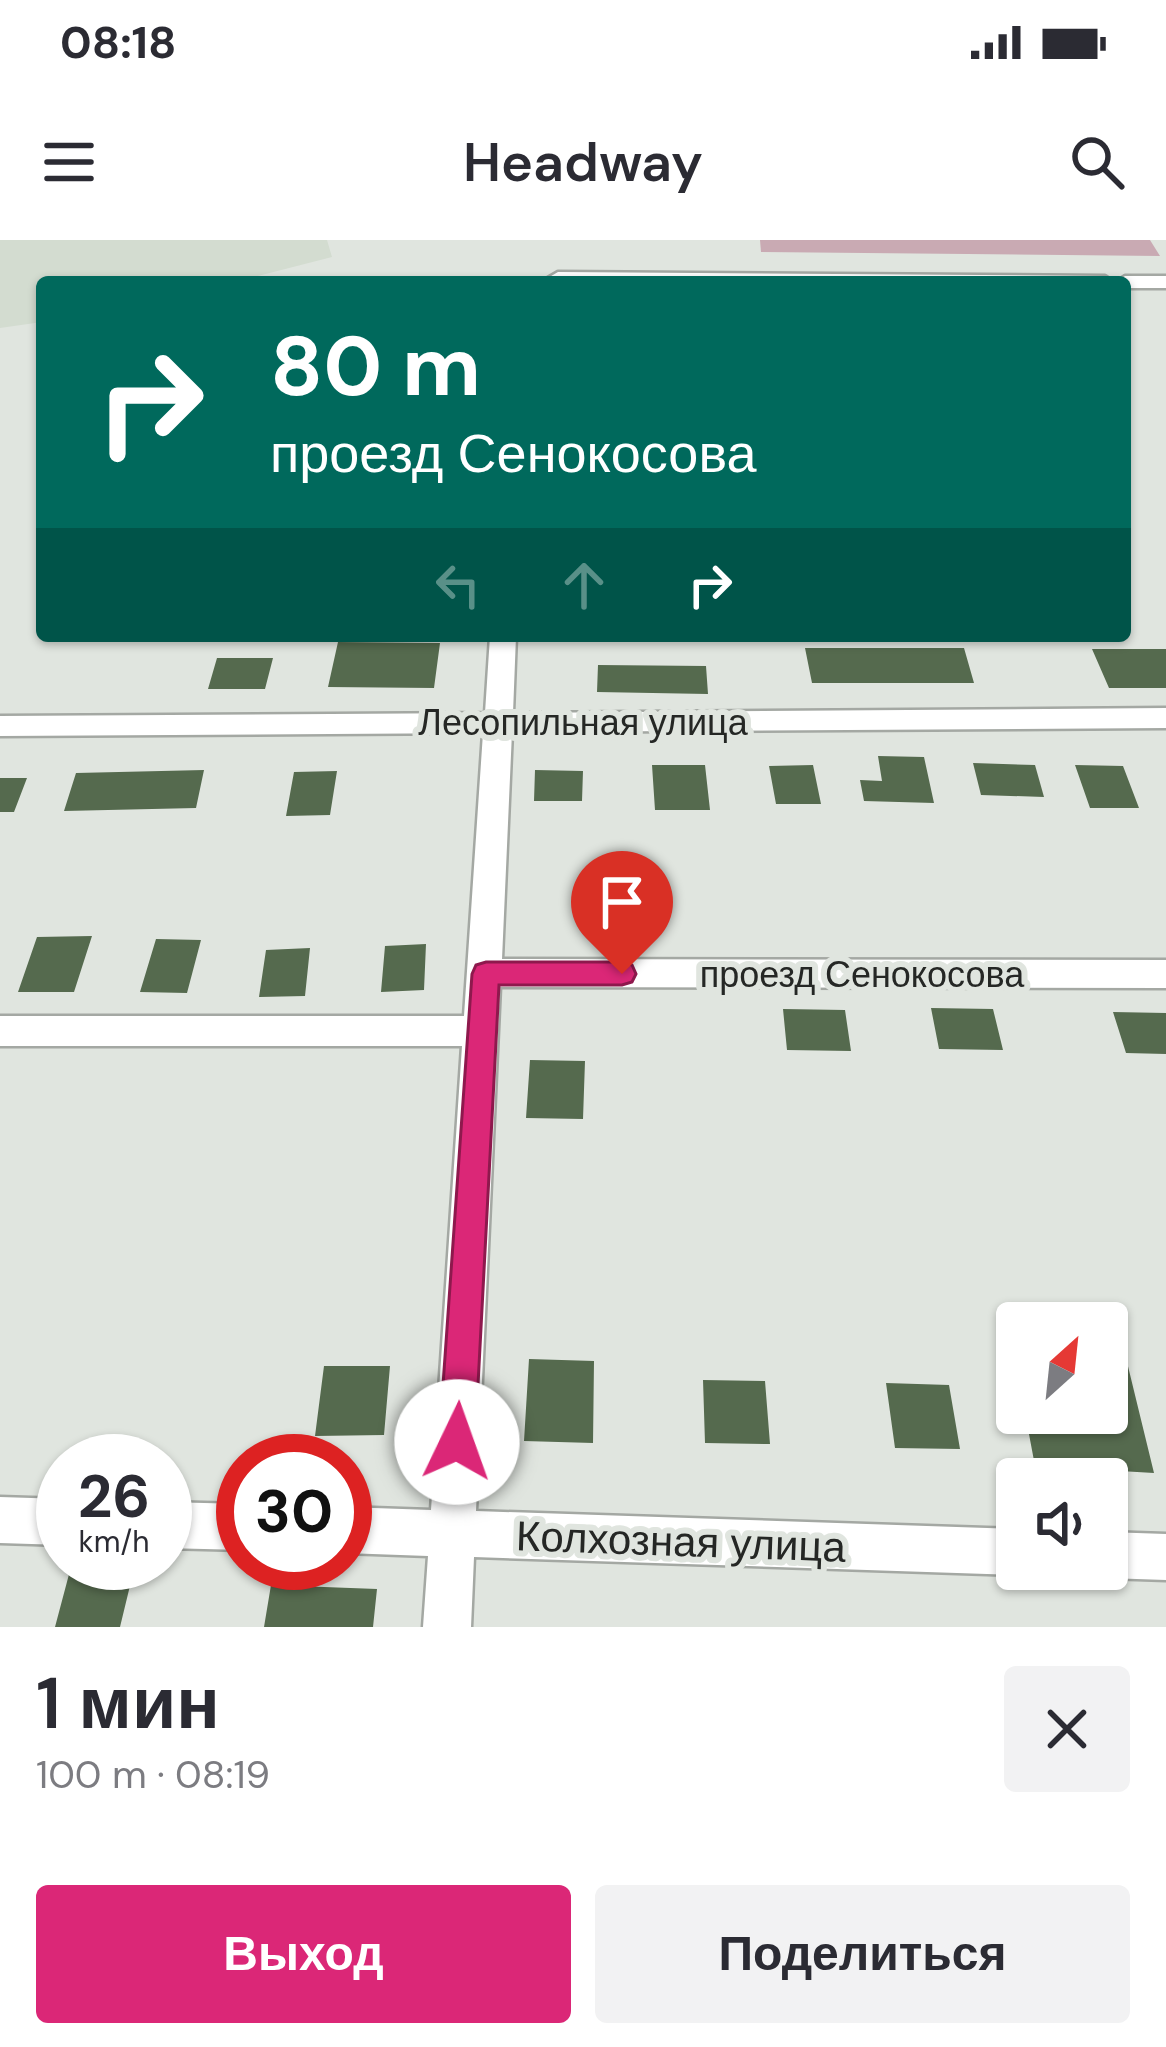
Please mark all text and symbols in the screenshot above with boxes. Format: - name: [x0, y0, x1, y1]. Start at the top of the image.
- text: 08:18: [60, 13, 176, 72]
- text: Headway: [463, 127, 703, 198]
- icon: menu: [36, 129, 102, 195]
- icon: search: [1064, 129, 1130, 195]
- text: 80 m: [270, 312, 481, 421]
- icon: right: [72, 324, 228, 480]
- text: проезд Сенокосова: [270, 418, 757, 489]
- icon: left: [425, 552, 491, 618]
- icon: ahead: [551, 552, 617, 618]
- icon: right: [677, 552, 743, 618]
- street label: Лесопильная улица: [418, 699, 749, 746]
- pin: [571, 851, 673, 974]
- icon: arrive: [589, 869, 655, 935]
- street label: проезд Сенокосова: [700, 951, 1025, 998]
- north arrow: [996, 1302, 1128, 1434]
- map controls: [996, 1302, 1128, 1590]
- position arrow: [394, 1379, 520, 1505]
- speed limit sign: 30: [216, 1434, 372, 1590]
- text: 26: [78, 1457, 150, 1536]
- button: sound: [996, 1458, 1128, 1590]
- street label: Колхозная улица: [515, 1508, 847, 1575]
- text: km/h: [79, 1522, 149, 1561]
- text: 1 мин: [36, 1657, 220, 1750]
- button: close: [1004, 1666, 1130, 1792]
- text: 100 m · 08:19: [36, 1749, 270, 1800]
- button: Выход: [36, 1885, 571, 2023]
- button: Поделиться: [595, 1885, 1130, 2023]

